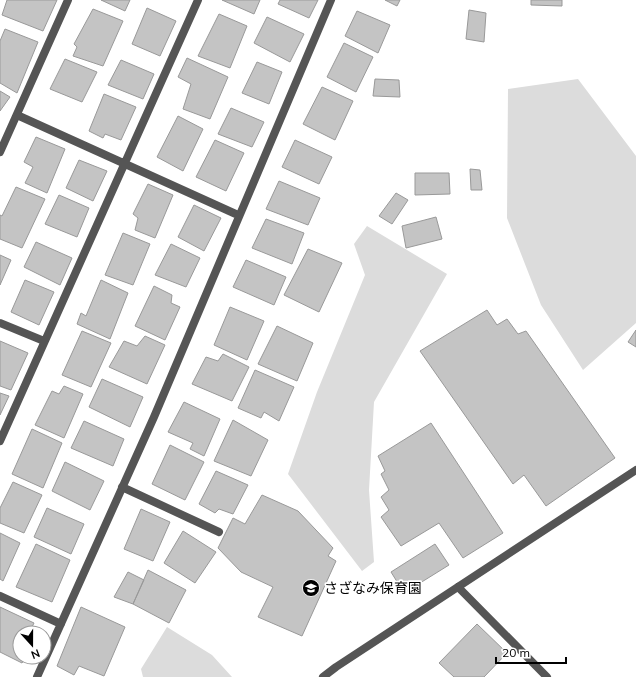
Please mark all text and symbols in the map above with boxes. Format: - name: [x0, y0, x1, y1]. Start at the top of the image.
- school or university icon: さざなみ保育園: [301, 578, 321, 598]
- place label: さざなみ保育園: [324, 579, 422, 597]
- north arrow: [12, 625, 52, 665]
- scale bar: [496, 639, 566, 665]
- text: 20 m: [502, 645, 530, 660]
- text: N: [29, 646, 42, 662]

